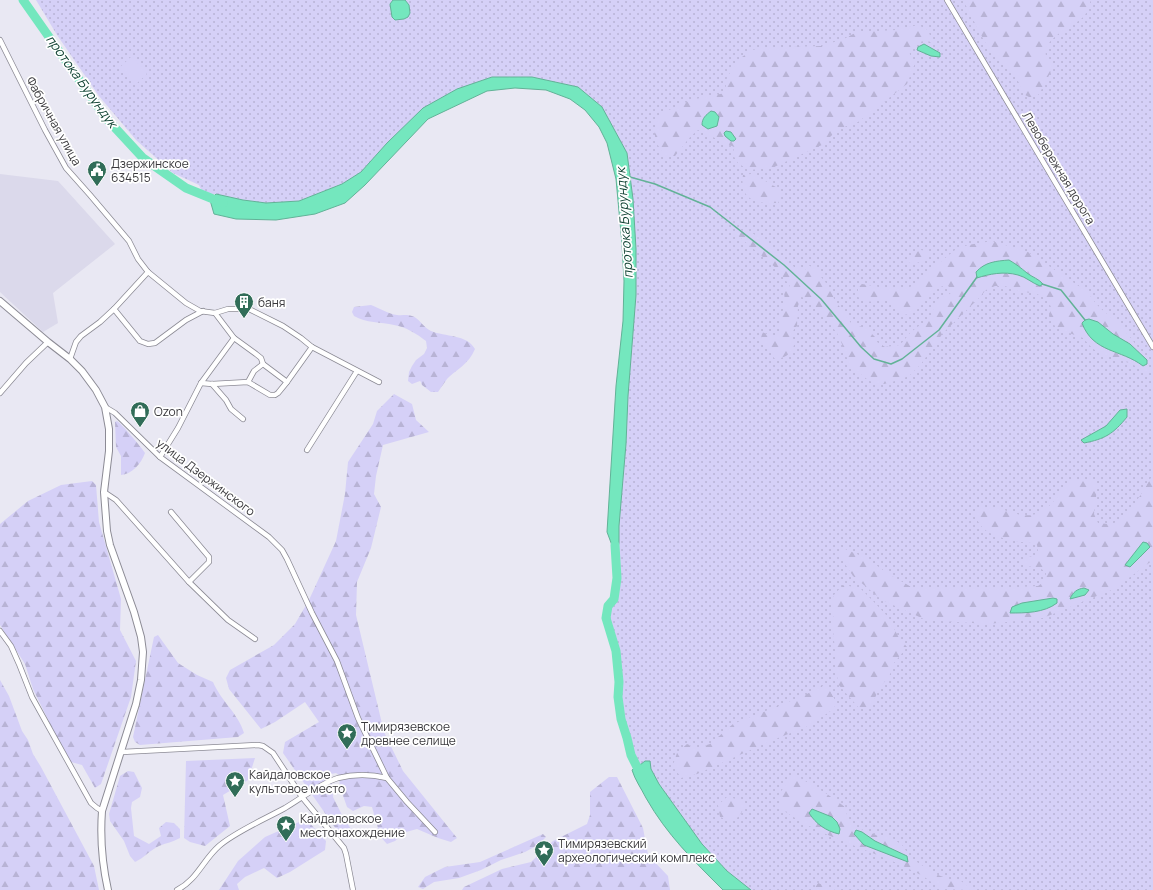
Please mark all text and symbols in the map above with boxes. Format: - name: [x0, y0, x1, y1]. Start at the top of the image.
- water label: протока Бурундук: [42, 31, 123, 133]
- street label: Фабричная улица: [22, 73, 86, 169]
- street label: Левобережная дорога: [1019, 109, 1099, 227]
- place label: Дзержинское 634515: [111, 155, 189, 186]
- public building icon: Дзержинское 634515: [86, 159, 108, 187]
- water label: протока Бурундук: [611, 165, 637, 279]
- building icon: баня: [233, 291, 255, 319]
- place label: баня: [258, 294, 285, 311]
- shop icon: Ozon: [129, 400, 151, 428]
- place label: Ozon: [154, 403, 183, 420]
- street label: улица Дзержинского: [153, 434, 259, 520]
- place label: Тимирязевское древнее селище: [361, 718, 456, 749]
- place icon: Тимирязевское древнее селище: [336, 722, 358, 750]
- place label: Кайдаловское культовое место: [249, 766, 345, 797]
- place icon: Кайдаловское культовое место: [224, 770, 246, 798]
- place label: Кайдаловское местонахождение: [300, 810, 405, 841]
- place icon: Кайдаловское местонахождение: [275, 814, 297, 842]
- place label: Тимирязевский археологический комплекс: [558, 835, 715, 866]
- place icon: Тимирязевский археологический комплекс: [533, 839, 555, 867]

